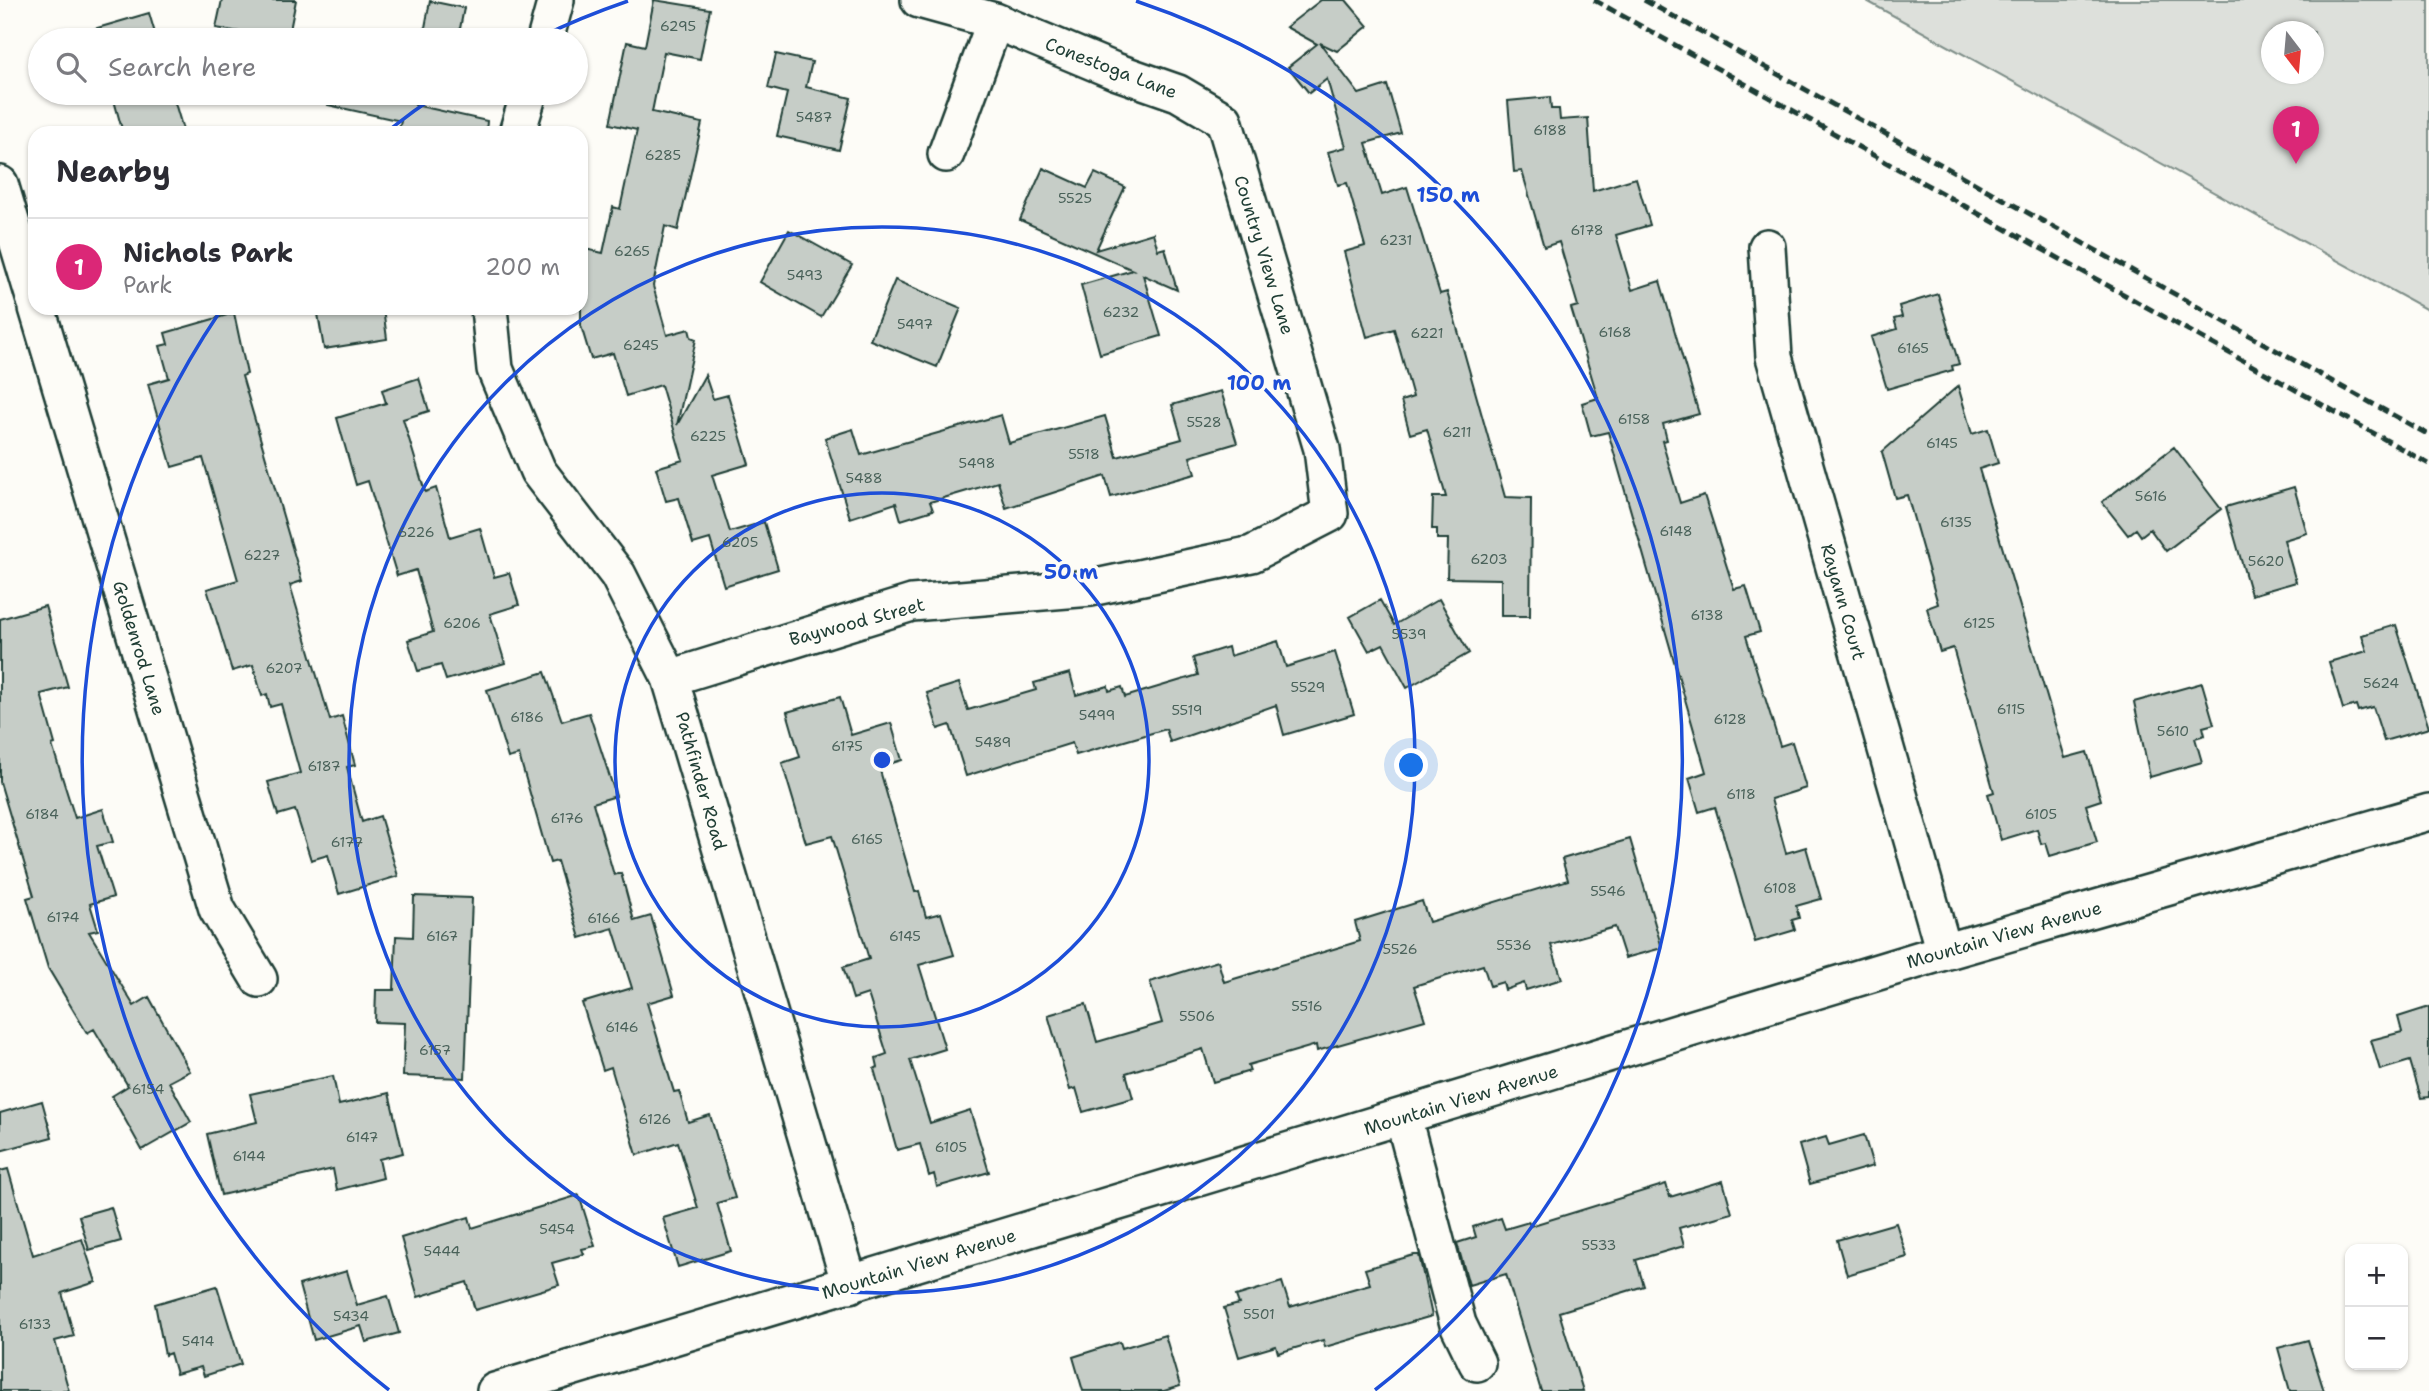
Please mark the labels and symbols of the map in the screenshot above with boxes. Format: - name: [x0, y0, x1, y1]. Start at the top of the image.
- house number: 6295: [660, 17, 696, 35]
- north arrow: [2261, 21, 2324, 84]
- street label: Conestoga Lane: [1042, 32, 1180, 104]
- pin: 1: [2273, 106, 2319, 164]
- house number: 5487: [796, 108, 832, 126]
- house number: 6188: [1533, 121, 1567, 139]
- house number: 6285: [645, 146, 681, 164]
- street label: Country View Lane: [1228, 172, 1300, 338]
- text: 150 m: [1416, 181, 1480, 209]
- house number: 5525: [1058, 189, 1092, 207]
- house number: 6178: [1571, 221, 1603, 239]
- house number: 6231: [1380, 231, 1412, 249]
- house number: 6265: [614, 242, 650, 260]
- house number: 5493: [787, 266, 823, 284]
- house number: 6232: [1103, 303, 1139, 321]
- house number: 5497: [897, 315, 933, 333]
- house number: 6168: [1598, 323, 1632, 341]
- house number: 6221: [1411, 324, 1443, 342]
- house number: 6245: [623, 336, 659, 354]
- house number: 6165: [1897, 339, 1929, 357]
- text: 100 m: [1227, 369, 1291, 397]
- house number: 6158: [1618, 410, 1650, 428]
- house number: 5528: [1186, 413, 1222, 431]
- house number: 6211: [1442, 423, 1472, 441]
- house number: 6225: [690, 427, 726, 445]
- house number: 6145: [1926, 434, 1958, 452]
- house number: 5518: [1068, 445, 1100, 463]
- house number: 5498: [959, 454, 995, 472]
- house number: 5488: [846, 469, 882, 487]
- house number: 5616: [2135, 487, 2167, 505]
- house number: 6135: [1940, 513, 1972, 531]
- house number: 6148: [1659, 522, 1693, 540]
- house number: 6226: [398, 523, 435, 541]
- house number: 6205: [722, 533, 758, 551]
- street label: Rayann Court: [1815, 541, 1871, 663]
- house number: 6227: [244, 546, 280, 564]
- house number: 6203: [1470, 550, 1508, 568]
- house number: 5620: [2248, 552, 2284, 570]
- text: 50 m: [1044, 558, 1098, 586]
- street label: Goldenrod Lane: [107, 578, 171, 718]
- street label: Baywood Street: [787, 592, 928, 652]
- house number: 6138: [1690, 606, 1724, 624]
- house number: 6206: [443, 614, 481, 632]
- house number: 6125: [1963, 614, 1995, 632]
- house number: 5539: [1392, 625, 1426, 643]
- house number: 6207: [265, 659, 303, 677]
- house number: 5624: [2363, 674, 2399, 692]
- house number: 5529: [1291, 678, 1325, 696]
- house number: 6115: [1997, 700, 2025, 718]
- house number: 5519: [1171, 701, 1203, 719]
- house number: 5499: [1079, 706, 1115, 724]
- house number: 6186: [510, 708, 544, 726]
- street label: Pathfinder Road: [670, 709, 732, 853]
- house number: 6128: [1713, 710, 1747, 728]
- house number: 5610: [2157, 722, 2189, 740]
- house number: 5489: [975, 733, 1011, 751]
- house number: 6175: [831, 737, 863, 755]
- centre of rings: [870, 748, 894, 772]
- your location: [1394, 748, 1428, 782]
- house number: 6187: [307, 757, 341, 775]
- house number: 6118: [1726, 785, 1756, 803]
- house number: 6184: [25, 805, 59, 823]
- house number: 6105: [2025, 805, 2057, 823]
- house number: 6176: [551, 809, 583, 827]
- house number: 6165: [851, 830, 883, 848]
- house number: 6177: [331, 833, 363, 851]
- house number: 6108: [1763, 879, 1797, 897]
- house number: 5546: [1590, 882, 1626, 900]
- street label: Mountain View Avenue: [1904, 896, 2104, 974]
- house number: 6174: [47, 908, 80, 926]
- house number: 6166: [587, 909, 621, 927]
- house number: 6167: [426, 927, 458, 945]
- house number: 6145: [889, 927, 921, 945]
- house number: 5536: [1496, 936, 1532, 954]
- house number: 5526: [1383, 940, 1417, 958]
- house number: 5516: [1291, 997, 1323, 1015]
- house number: 5506: [1179, 1007, 1215, 1025]
- house number: 6146: [605, 1018, 639, 1036]
- house number: 6157: [419, 1041, 451, 1059]
- street label: Mountain View Avenue: [1361, 1059, 1561, 1141]
- house number: 6154: [132, 1080, 164, 1098]
- house number: 6126: [639, 1110, 671, 1128]
- house number: 6147: [346, 1128, 378, 1146]
- house number: 6105: [935, 1138, 967, 1156]
- house number: 6144: [232, 1147, 266, 1165]
- house number: 5454: [539, 1220, 575, 1238]
- street label: Mountain View Avenue: [819, 1223, 1019, 1305]
- house number: 5533: [1582, 1236, 1616, 1254]
- house number: 5444: [424, 1242, 461, 1260]
- house number: 5501: [1243, 1305, 1275, 1323]
- house number: 5434: [333, 1307, 369, 1325]
- house number: 6133: [19, 1315, 51, 1333]
- house number: 5414: [182, 1332, 214, 1350]

